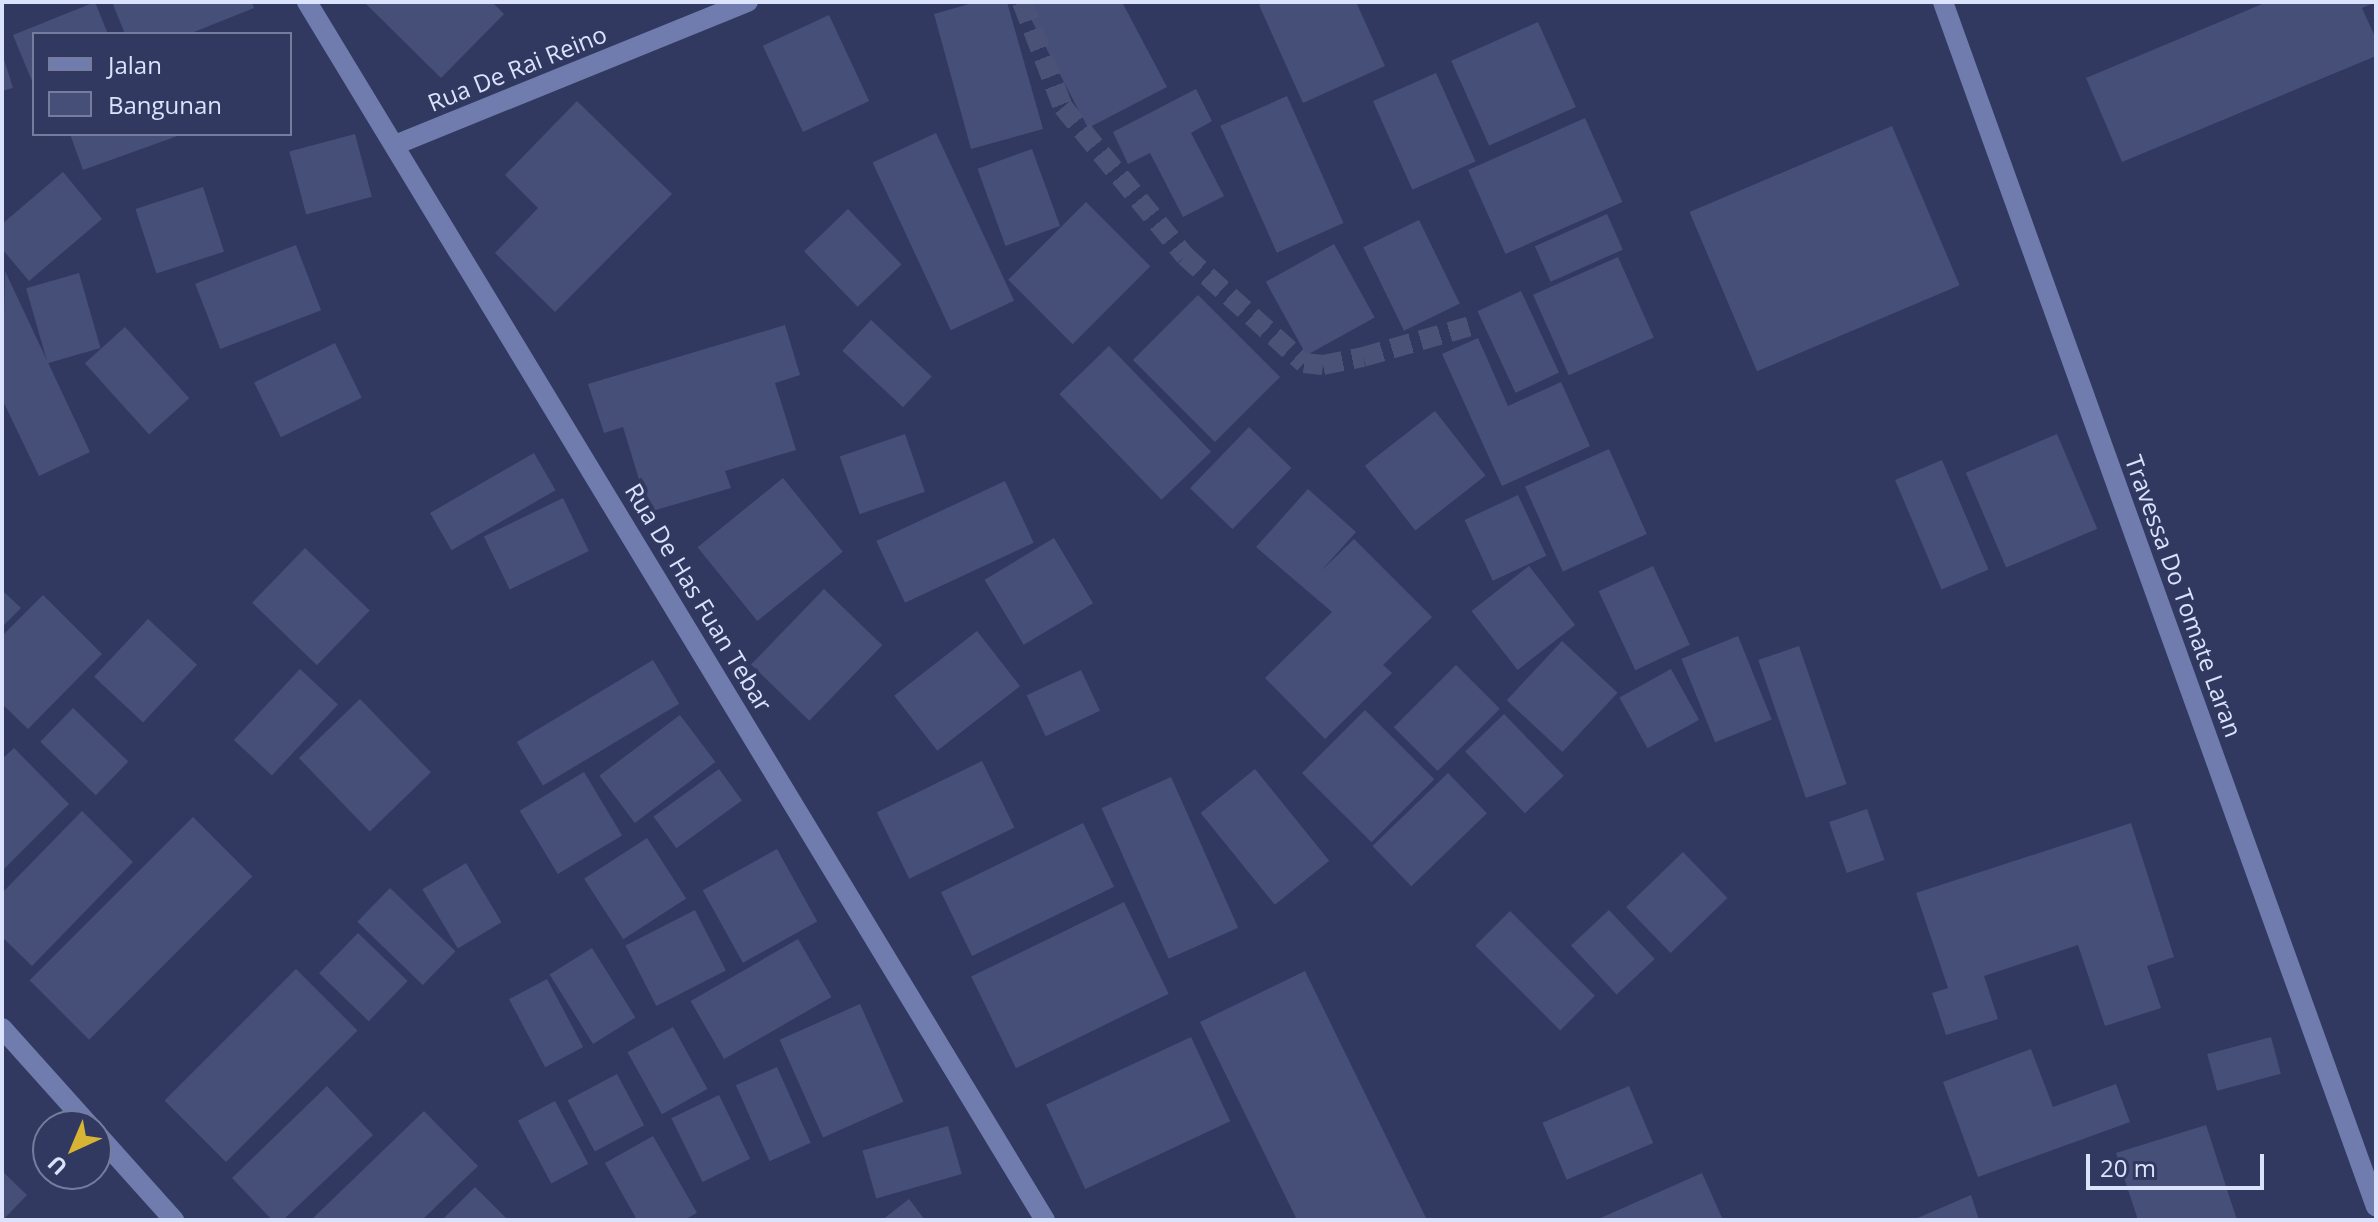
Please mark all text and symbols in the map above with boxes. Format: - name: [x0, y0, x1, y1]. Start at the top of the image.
- street label: Rua De Rai Reino: [423, 19, 611, 117]
- legend: [32, 32, 292, 136]
- text: Jalan: [108, 48, 162, 81]
- text: Bangunan: [108, 88, 222, 121]
- street label: Travessa Do Tomate Laran: [2120, 451, 2248, 741]
- street label: Rua De Has Fuan Tebar: [619, 478, 779, 716]
- north arrow: [32, 1110, 112, 1190]
- scale bar: [2090, 1138, 2268, 1188]
- text: U: [40, 1149, 73, 1182]
- text: 20 m: [2100, 1151, 2156, 1184]

